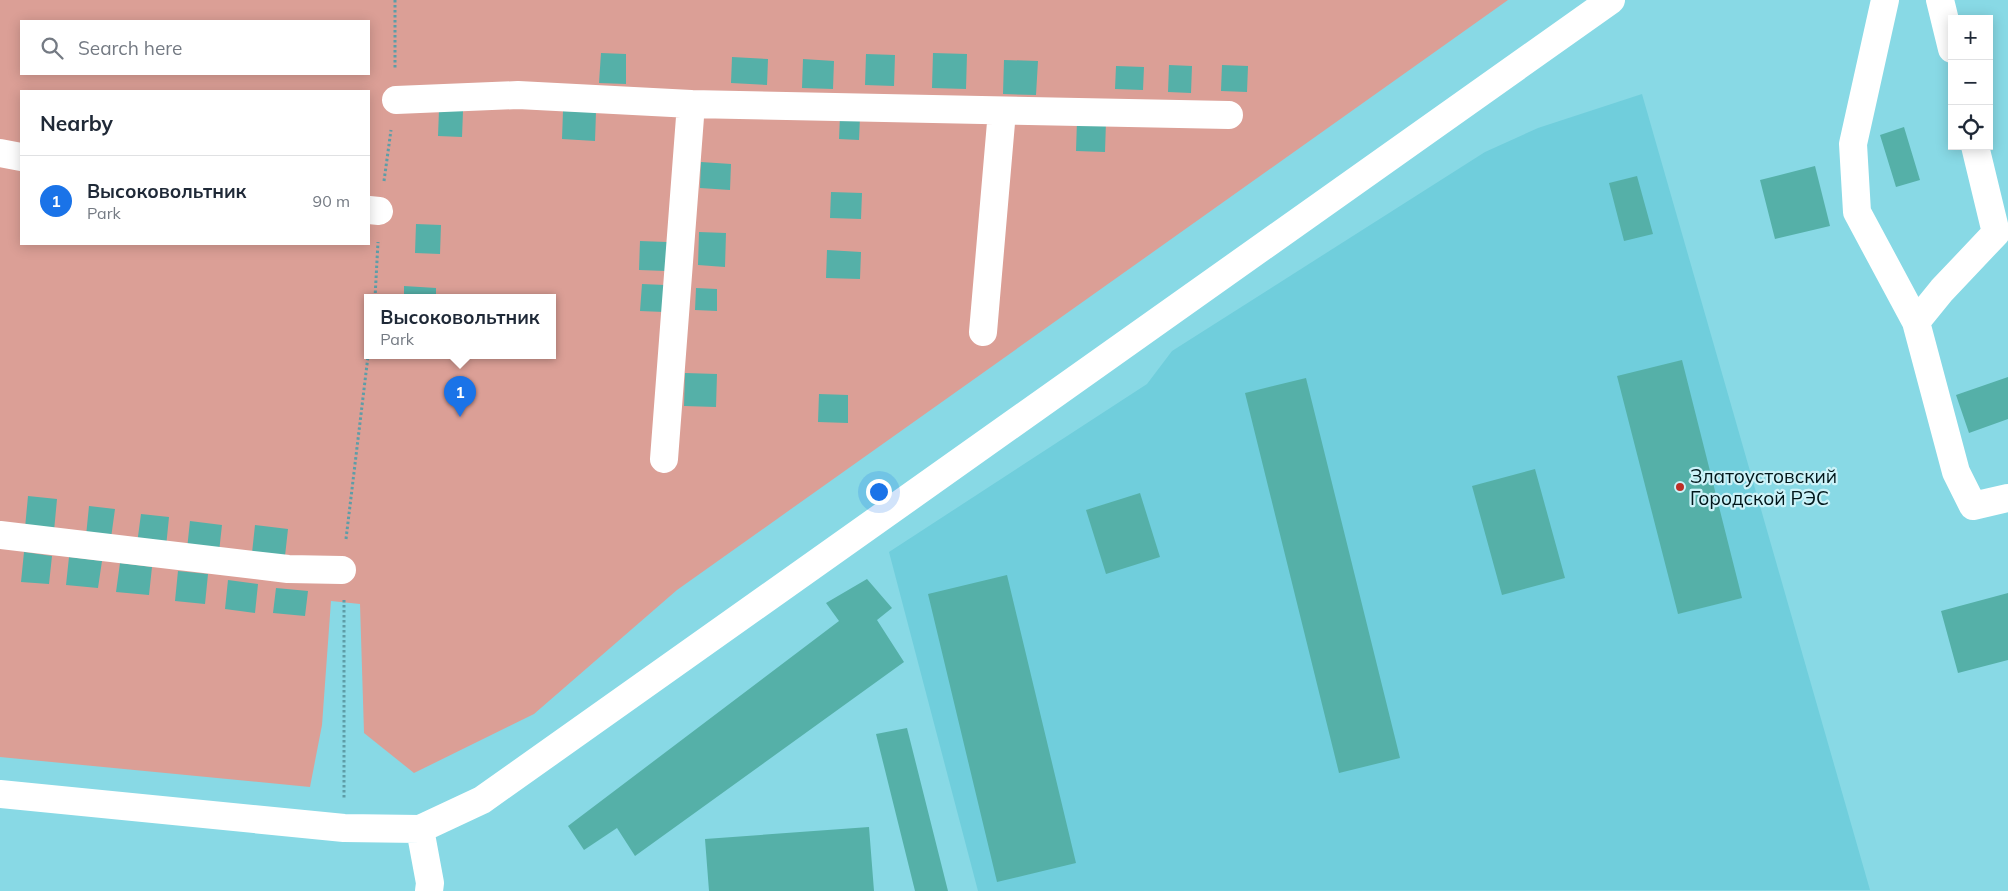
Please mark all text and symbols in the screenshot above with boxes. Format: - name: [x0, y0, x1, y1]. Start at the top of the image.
- map controls: [1948, 15, 1993, 150]
- button: +: [1948, 15, 1993, 60]
- search box: [20, 20, 370, 75]
- icon: search: [38, 34, 66, 62]
- text: Search here: [78, 36, 182, 60]
- button: −: [1948, 60, 1993, 105]
- button: locate: [1948, 105, 1993, 150]
- text: Nearby: [40, 110, 113, 136]
- text: Высоковольтник: [87, 179, 246, 203]
- text: 1: [51, 191, 61, 211]
- text: 90 m: [313, 191, 350, 211]
- text: Park: [87, 203, 121, 223]
- popup: [364, 294, 556, 359]
- text: Высоковольтник: [380, 305, 540, 329]
- text: Park: [380, 329, 414, 349]
- pin: 1: [444, 376, 476, 417]
- place label: Златоустовский Городской РЭС: [1690, 464, 1837, 510]
- your location: [866, 479, 892, 505]
- marker: Златоустовский Городской РЭС: [1674, 481, 1686, 493]

